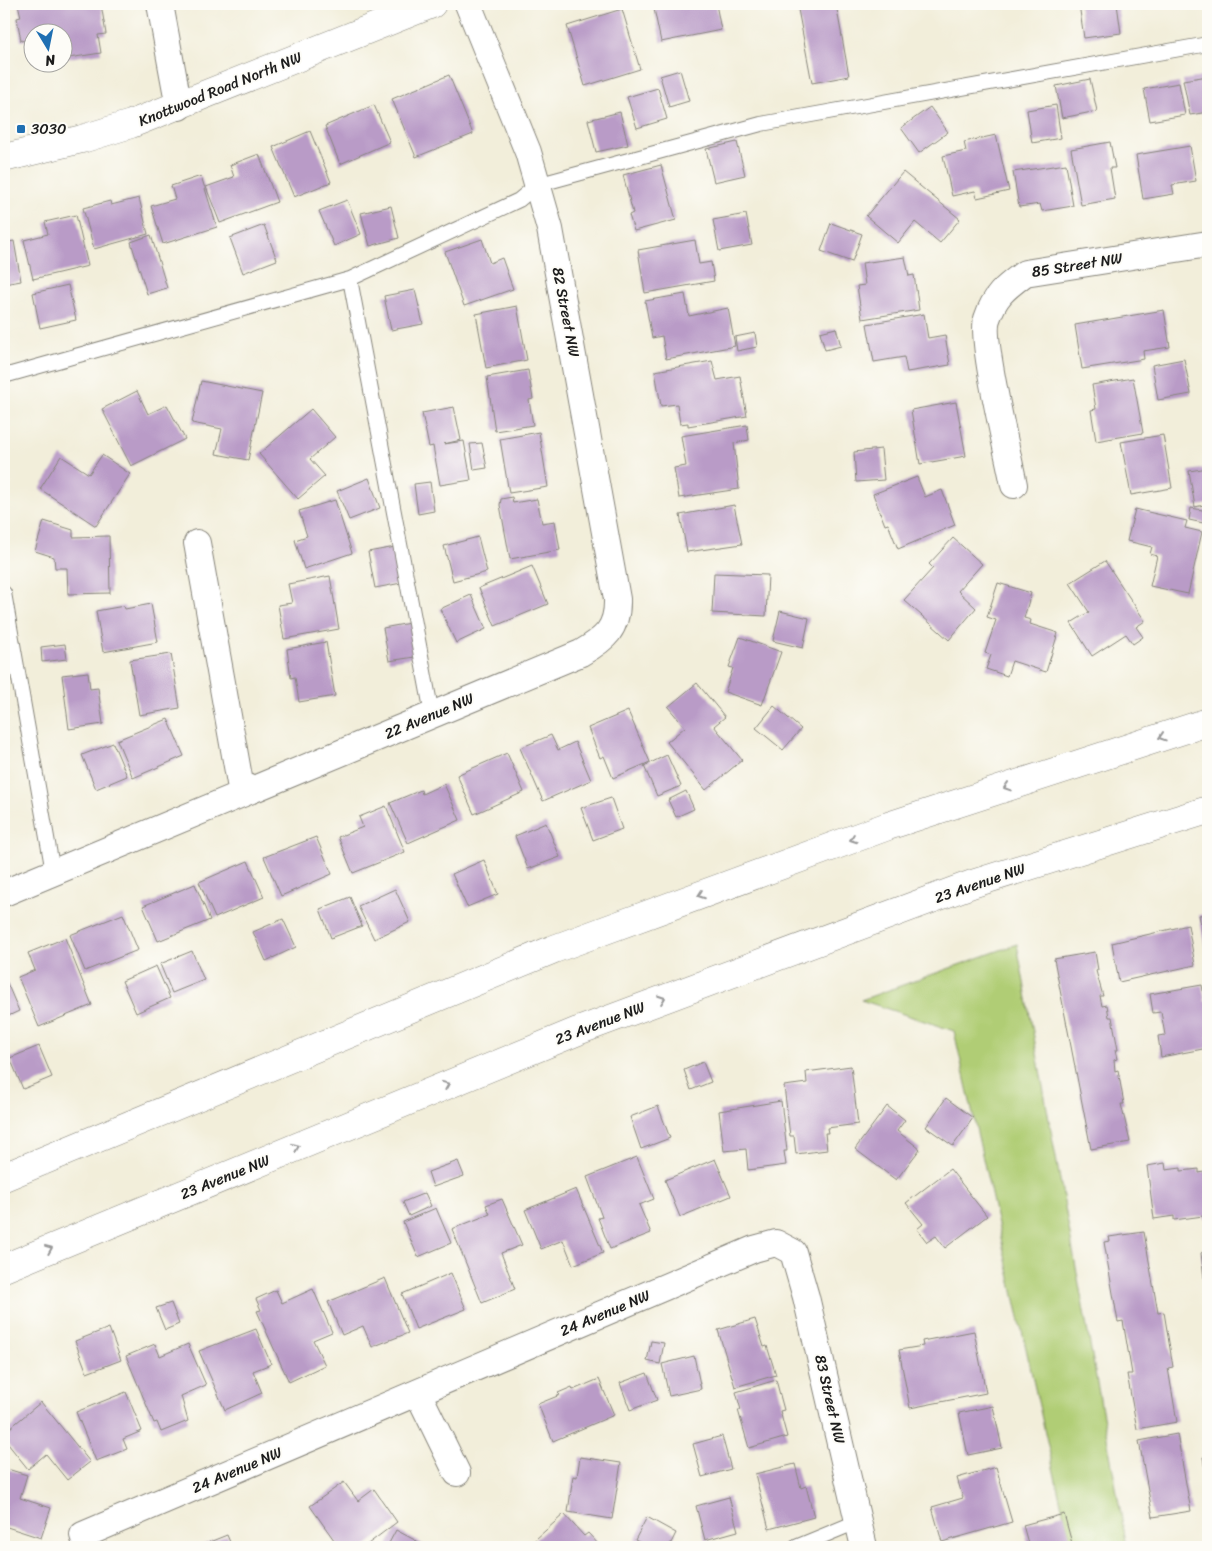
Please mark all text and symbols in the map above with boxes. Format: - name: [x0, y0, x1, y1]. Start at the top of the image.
- north arrow: [22, 22, 72, 72]
- street label: Knottwood Road North NW: [134, 44, 306, 134]
- text: N: [43, 47, 58, 74]
- place label: 3030: [31, 116, 66, 142]
- marker: 3030: [15, 123, 27, 135]
- street label: 85 Street NW: [1030, 245, 1125, 285]
- street label: 82 Street NW: [545, 265, 588, 359]
- street label: 22 Avenue NW: [380, 685, 478, 747]
- one-way arrow: [1158, 731, 1167, 741]
- one-way arrow: [1004, 782, 1012, 792]
- one-way arrow: [850, 833, 858, 843]
- street label: 23 Avenue NW: [931, 855, 1029, 911]
- one-way arrow: [697, 889, 706, 899]
- street label: 23 Avenue NW: [551, 994, 649, 1052]
- one-way arrow: [657, 995, 666, 1005]
- one-way arrow: [441, 1081, 450, 1092]
- one-way arrow: [291, 1143, 300, 1154]
- street label: 23 Avenue NW: [176, 1147, 274, 1207]
- one-way arrow: [44, 1245, 53, 1256]
- street label: 24 Avenue NW: [556, 1282, 654, 1344]
- street label: 83 Street NW: [807, 1352, 853, 1446]
- street label: 24 Avenue NW: [188, 1439, 286, 1501]

